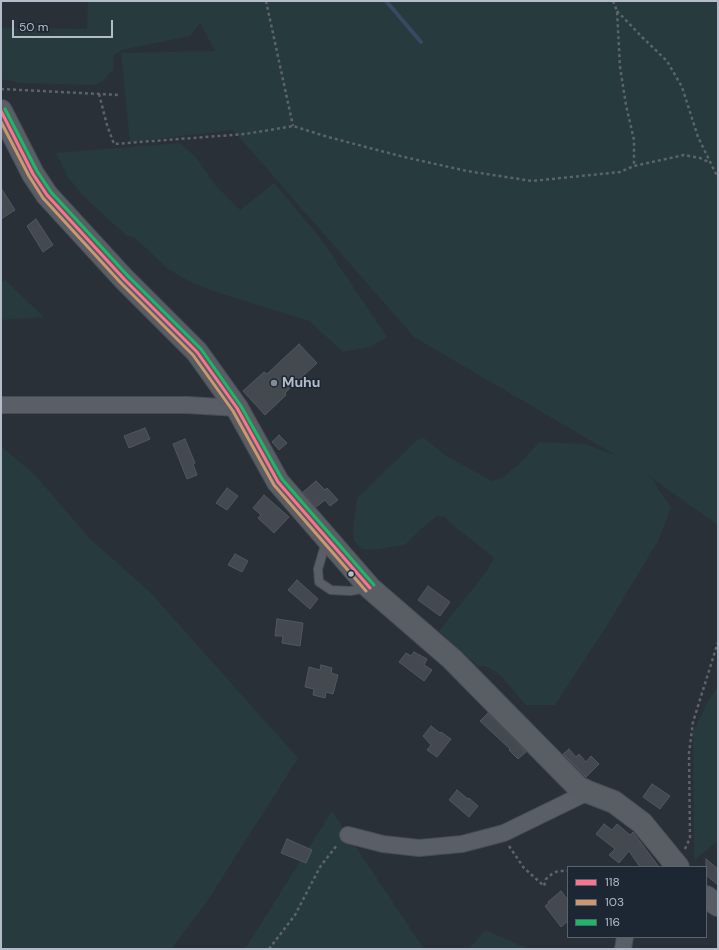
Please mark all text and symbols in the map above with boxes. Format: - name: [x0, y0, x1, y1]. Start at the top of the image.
- scale bar: [14, 12, 115, 38]
- text: 50 m: [19, 19, 48, 35]
- place label: Muhu: [282, 375, 320, 391]
- marker: Muhu: [269, 378, 279, 388]
- unlabelled marker: [346, 569, 356, 579]
- legend: [567, 866, 707, 938]
- text: 118: [605, 874, 620, 890]
- text: 103: [605, 894, 624, 910]
- text: 116: [605, 914, 620, 930]

